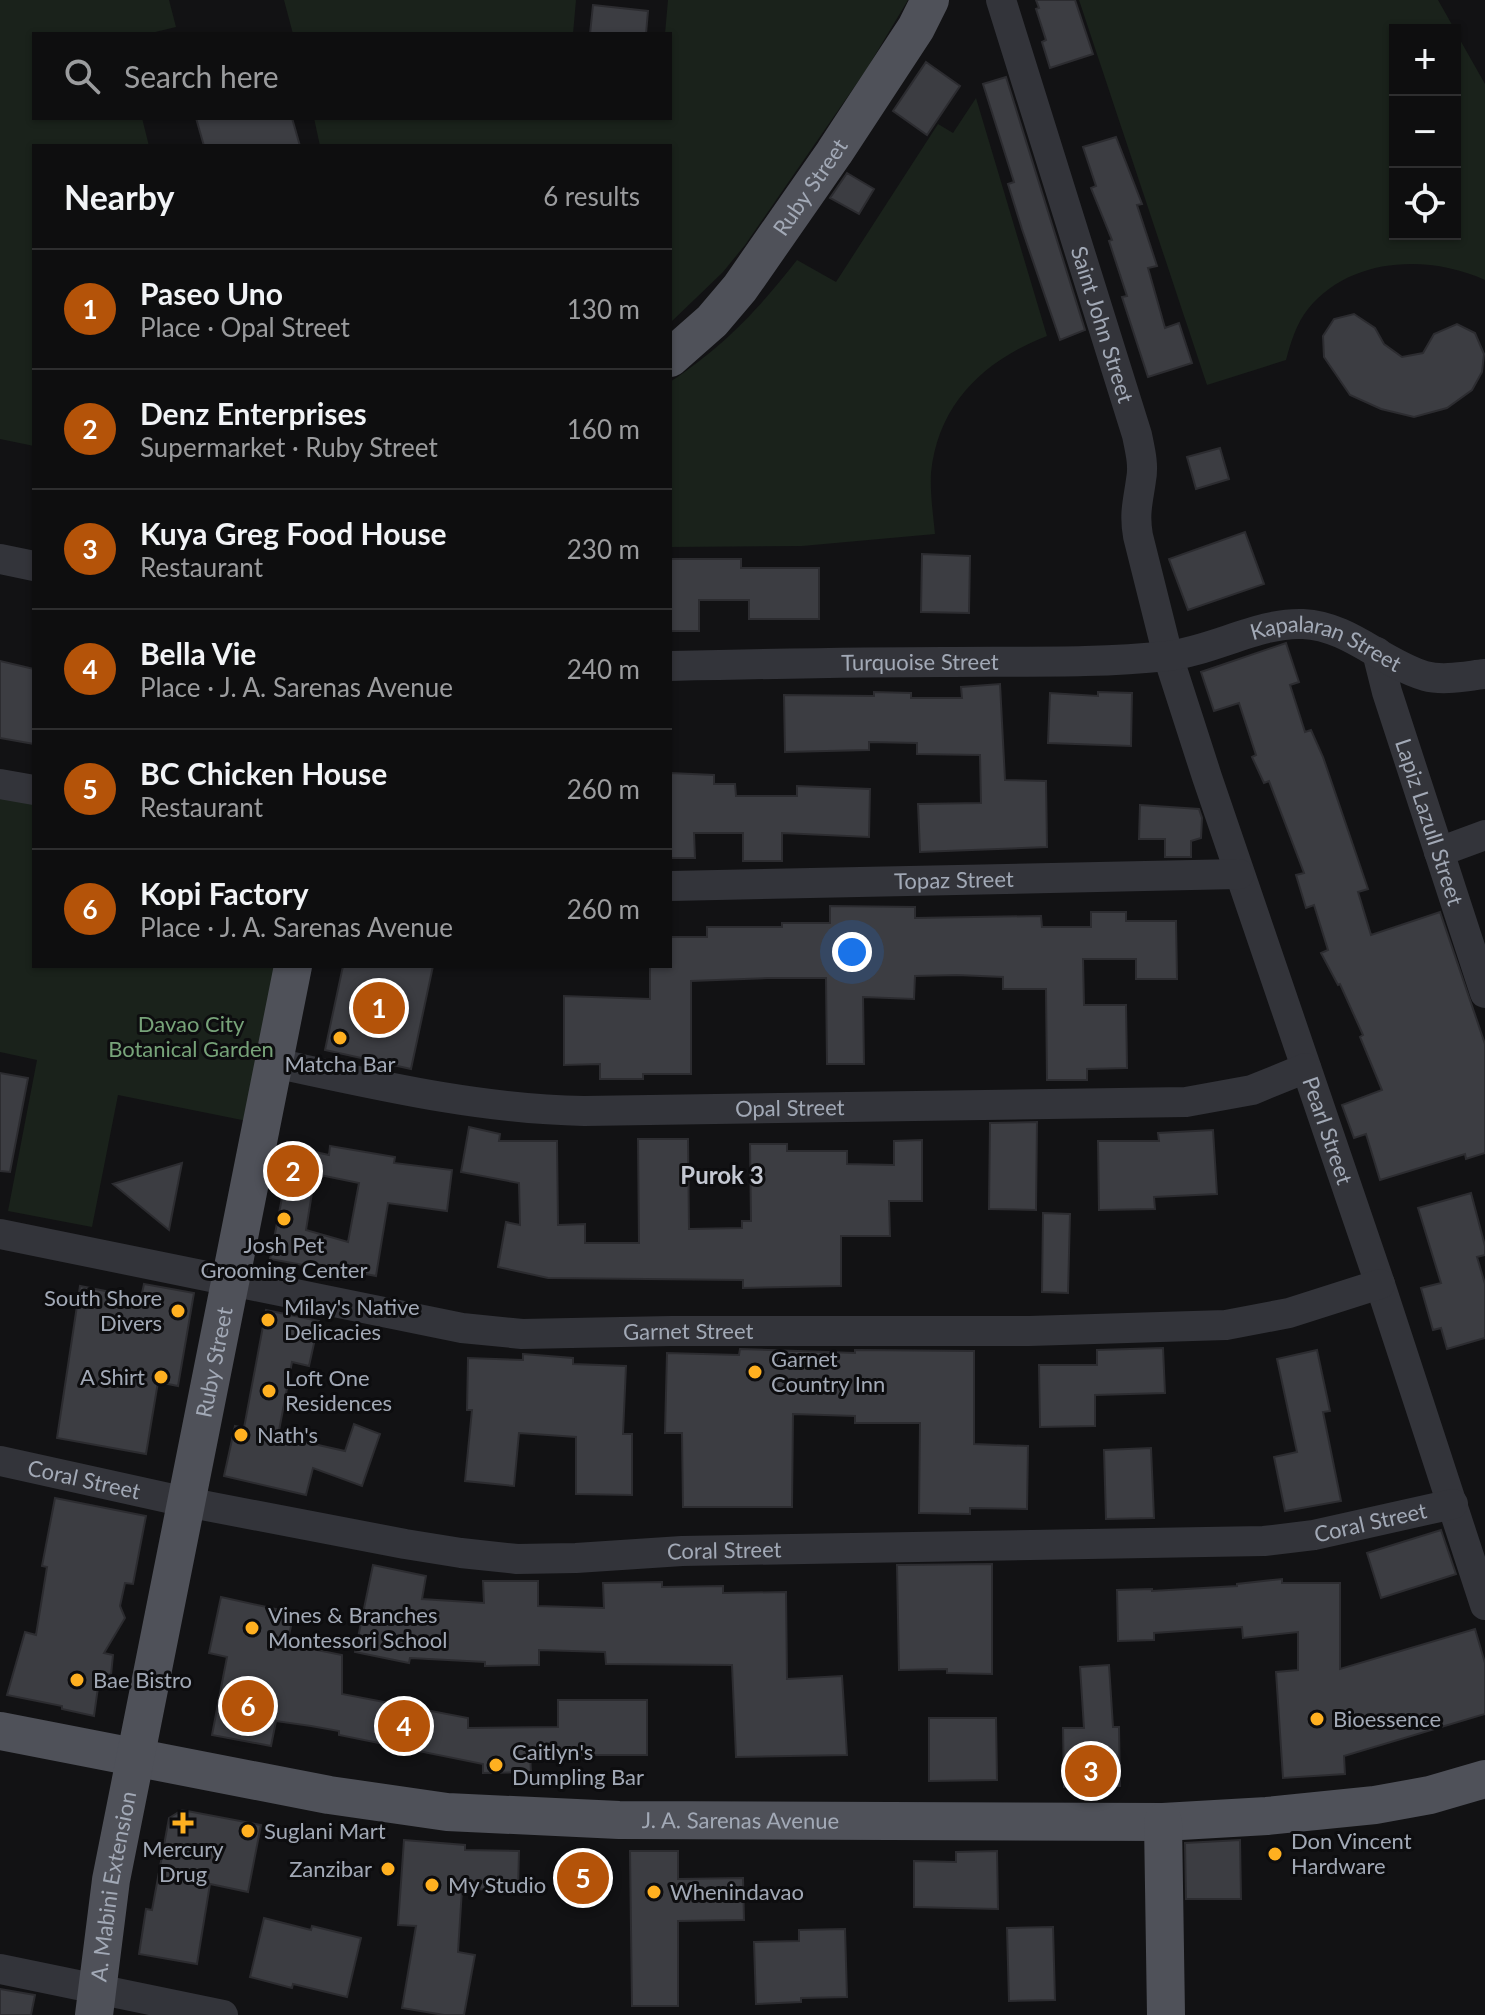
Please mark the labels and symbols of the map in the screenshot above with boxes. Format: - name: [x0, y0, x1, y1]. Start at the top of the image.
- street label: Ruby Street: [767, 133, 853, 241]
- street label: Saint John Street: [1066, 243, 1140, 406]
- street label: Kapalaran Street: [1247, 610, 1406, 677]
- street label: Turquoise Street: [841, 648, 999, 676]
- street label: Lapiz Lazull Street: [1390, 735, 1470, 909]
- street label: Topaz Street: [894, 865, 1014, 894]
- your location: [832, 932, 872, 972]
- pin: 1: [353, 978, 405, 1038]
- park label: Davao City Botanical Garden: [108, 1010, 274, 1062]
- marker: Matcha Bar: [331, 1029, 349, 1047]
- place label: Matcha Bar: [284, 1050, 396, 1077]
- street label: Pearl Street: [1297, 1073, 1359, 1188]
- street label: Opal Street: [735, 1093, 845, 1122]
- pin: 2: [267, 1141, 319, 1201]
- district label: Purok 3: [680, 1160, 764, 1189]
- marker: Josh Pet Grooming Center: [275, 1210, 293, 1228]
- place label: Josh Pet Grooming Center: [201, 1231, 367, 1283]
- place label: South Shore Divers: [44, 1284, 162, 1336]
- place label: Milay's Native Delicacies: [284, 1293, 420, 1345]
- marker: South Shore Divers: [169, 1302, 187, 1320]
- street label: Ruby Street: [189, 1304, 238, 1420]
- marker: Milay's Native Delicacies: [259, 1311, 277, 1329]
- street label: Garnet Street: [623, 1317, 753, 1345]
- place label: Garnet Country Inn: [771, 1345, 885, 1397]
- place label: A Shirt: [80, 1363, 145, 1390]
- marker: Garnet Country Inn: [746, 1363, 764, 1381]
- place label: Loft One Residences: [285, 1364, 392, 1416]
- marker: A Shirt: [152, 1368, 170, 1386]
- marker: Loft One Residences: [260, 1382, 278, 1400]
- place label: Nath's: [257, 1421, 318, 1448]
- marker: Nath's: [232, 1426, 250, 1444]
- street label: Coral Street: [25, 1454, 143, 1505]
- street label: Coral Street: [1311, 1496, 1429, 1548]
- street label: Coral Street: [666, 1535, 782, 1565]
- place label: Vines & Branches Montessori School: [268, 1601, 447, 1653]
- marker: Vines & Branches Montessori School: [243, 1619, 261, 1637]
- place label: Bae Bistro: [93, 1666, 192, 1693]
- marker: Bae Bistro: [68, 1671, 86, 1689]
- pin: 6: [222, 1676, 274, 1736]
- pin: 4: [378, 1696, 430, 1756]
- place label: Bioessence: [1333, 1705, 1441, 1732]
- marker: Bioessence: [1308, 1710, 1326, 1728]
- place label: Caitlyn's Dumpling Bar: [512, 1738, 644, 1790]
- pin: 3: [1065, 1741, 1117, 1801]
- marker: Caitlyn's Dumpling Bar: [487, 1756, 505, 1774]
- street label: A. Mabini Extension: [84, 1789, 141, 1983]
- street label: J. A. Sarenas Avenue: [642, 1806, 839, 1834]
- marker: Mercury Drug: [174, 1814, 192, 1832]
- place label: Suglani Mart: [264, 1817, 386, 1844]
- marker: Suglani Mart: [239, 1822, 257, 1840]
- place label: Don Vincent Hardware: [1291, 1827, 1412, 1879]
- place label: Mercury Drug: [142, 1835, 224, 1887]
- marker: Don Vincent Hardware: [1266, 1845, 1284, 1863]
- pin: 5: [557, 1848, 609, 1908]
- place label: Zanzibar: [289, 1855, 372, 1882]
- marker: Zanzibar: [379, 1860, 397, 1878]
- place label: My Studio: [448, 1871, 546, 1898]
- marker: My Studio: [423, 1876, 441, 1894]
- place label: Whenindavao: [670, 1878, 804, 1905]
- marker: Whenindavao: [645, 1883, 663, 1901]

